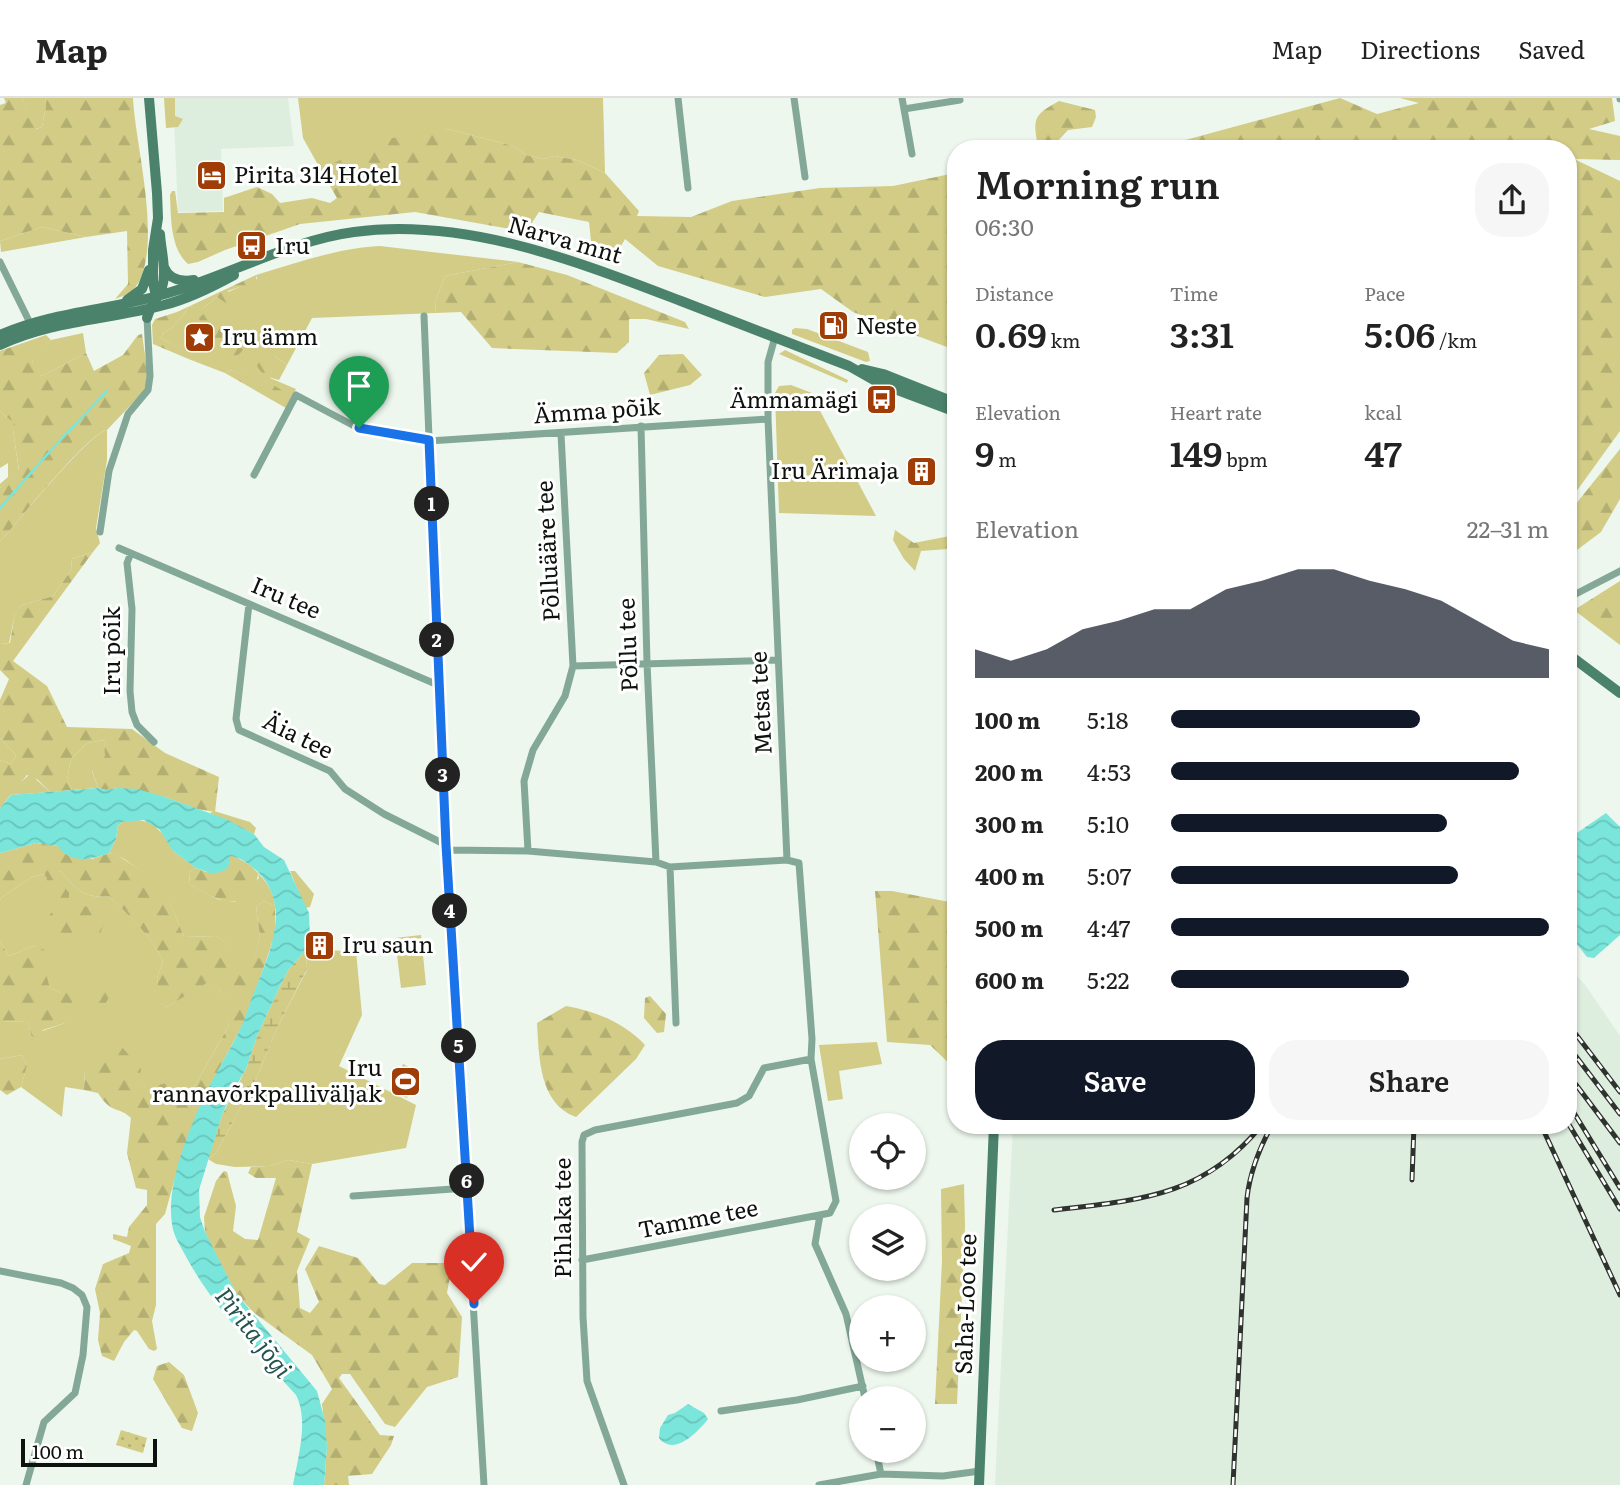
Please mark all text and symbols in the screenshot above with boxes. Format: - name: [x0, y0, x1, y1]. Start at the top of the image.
- text: Map: [35, 24, 108, 73]
- text: Map: [1271, 31, 1322, 66]
- text: Directions: [1360, 31, 1480, 66]
- text: Saved: [1518, 31, 1585, 66]
- text: Morning run: [975, 154, 1220, 211]
- place label: Pirita 314 Hotel: [234, 156, 399, 190]
- hotel icon: Pirita 314 Hotel: [194, 158, 228, 192]
- button: share: [1475, 163, 1549, 237]
- street label: Narva mnt: [504, 206, 627, 271]
- text: 06:30: [975, 209, 1034, 243]
- place label: Iru: [275, 227, 310, 261]
- bus stop icon: Iru: [235, 229, 269, 263]
- text: Distance: [975, 279, 1054, 307]
- text: Time: [1170, 279, 1218, 307]
- text: Pace: [1364, 279, 1405, 307]
- place label: Neste: [856, 307, 917, 341]
- text: 0.69: [975, 307, 1047, 359]
- text: 3:31: [1170, 307, 1234, 359]
- text: 5:06: [1364, 307, 1435, 359]
- fuel station icon: Neste: [816, 309, 850, 343]
- place label: Iru ämm: [222, 318, 318, 352]
- place icon: Iru ämm: [182, 320, 216, 354]
- text: km: [1047, 326, 1080, 354]
- text: /km: [1435, 326, 1477, 354]
- pin: [329, 356, 389, 428]
- icon: arrive: [340, 367, 378, 405]
- place label: Ämmamägi: [730, 381, 858, 415]
- bus stop icon: Ämmamägi: [864, 383, 898, 417]
- street label: Ämma põik: [532, 388, 662, 430]
- text: Elevation: [975, 398, 1061, 426]
- text: Heart rate: [1170, 398, 1262, 426]
- text: kcal: [1364, 398, 1402, 426]
- text: 9: [975, 426, 994, 478]
- text: 149: [1170, 426, 1222, 478]
- text: 47: [1364, 426, 1402, 478]
- text: m: [994, 445, 1017, 473]
- text: bpm: [1222, 445, 1268, 473]
- place label: Iru Ärimaja: [771, 452, 900, 486]
- building icon: Iru Ärimaja: [905, 454, 939, 488]
- street label: Põlluääre tee: [525, 480, 567, 623]
- pin: 1: [414, 486, 450, 522]
- text: 1: [428, 489, 435, 517]
- text: Elevation: [975, 511, 1079, 545]
- text: 22–31 m: [1467, 511, 1549, 545]
- street label: Iru tee: [247, 566, 327, 626]
- street label: Põllu tee: [607, 597, 645, 693]
- street label: Iru põik: [93, 606, 127, 695]
- pin: 2: [420, 622, 454, 658]
- text: 2: [431, 625, 442, 653]
- street label: Metsa tee: [739, 651, 779, 756]
- text: 100 m: [975, 702, 1040, 736]
- text: 5:18: [1087, 702, 1128, 736]
- street label: Äia tee: [258, 703, 340, 766]
- text: 200 m: [975, 754, 1043, 788]
- text: 4:53: [1087, 754, 1131, 788]
- pin: 3: [426, 758, 460, 792]
- text: 3: [437, 760, 448, 788]
- text: 300 m: [975, 806, 1044, 840]
- text: 5:10: [1087, 806, 1129, 840]
- text: 400 m: [975, 858, 1045, 892]
- text: 5:07: [1087, 858, 1131, 892]
- pin: 4: [433, 894, 468, 928]
- text: 4: [444, 896, 455, 924]
- text: 500 m: [975, 910, 1043, 944]
- text: 4:47: [1087, 910, 1130, 944]
- place label: Iru saun: [342, 926, 434, 960]
- building icon: Iru saun: [302, 928, 336, 962]
- text: 600 m: [975, 962, 1044, 996]
- text: 5:22: [1087, 962, 1129, 996]
- pin: 5: [442, 1028, 476, 1063]
- text: 5: [453, 1031, 464, 1059]
- button: Save: [975, 1040, 1255, 1120]
- button: Share: [1269, 1040, 1549, 1120]
- place label: Iru rannavõrkpalliväljak: [152, 1049, 383, 1109]
- sports icon: Iru rannavõrkpalliväljak: [388, 1064, 422, 1098]
- map controls: [849, 1113, 926, 1463]
- button: locate: [849, 1113, 926, 1190]
- street label: Pihlaka tee: [544, 1157, 578, 1278]
- pin: 6: [449, 1164, 484, 1198]
- text: 6: [461, 1166, 472, 1194]
- street label: Tamme tee: [635, 1189, 760, 1245]
- button: layers: [849, 1204, 926, 1281]
- pin: [444, 1232, 504, 1304]
- street label: Saha-Loo tee: [945, 1233, 983, 1375]
- icon: check: [455, 1243, 493, 1281]
- water label: Pirita jõgi: [208, 1279, 302, 1384]
- button: +: [849, 1295, 926, 1372]
- button: −: [849, 1386, 926, 1463]
- scale bar: [21, 1436, 158, 1468]
- text: 100 m: [32, 1437, 84, 1465]

